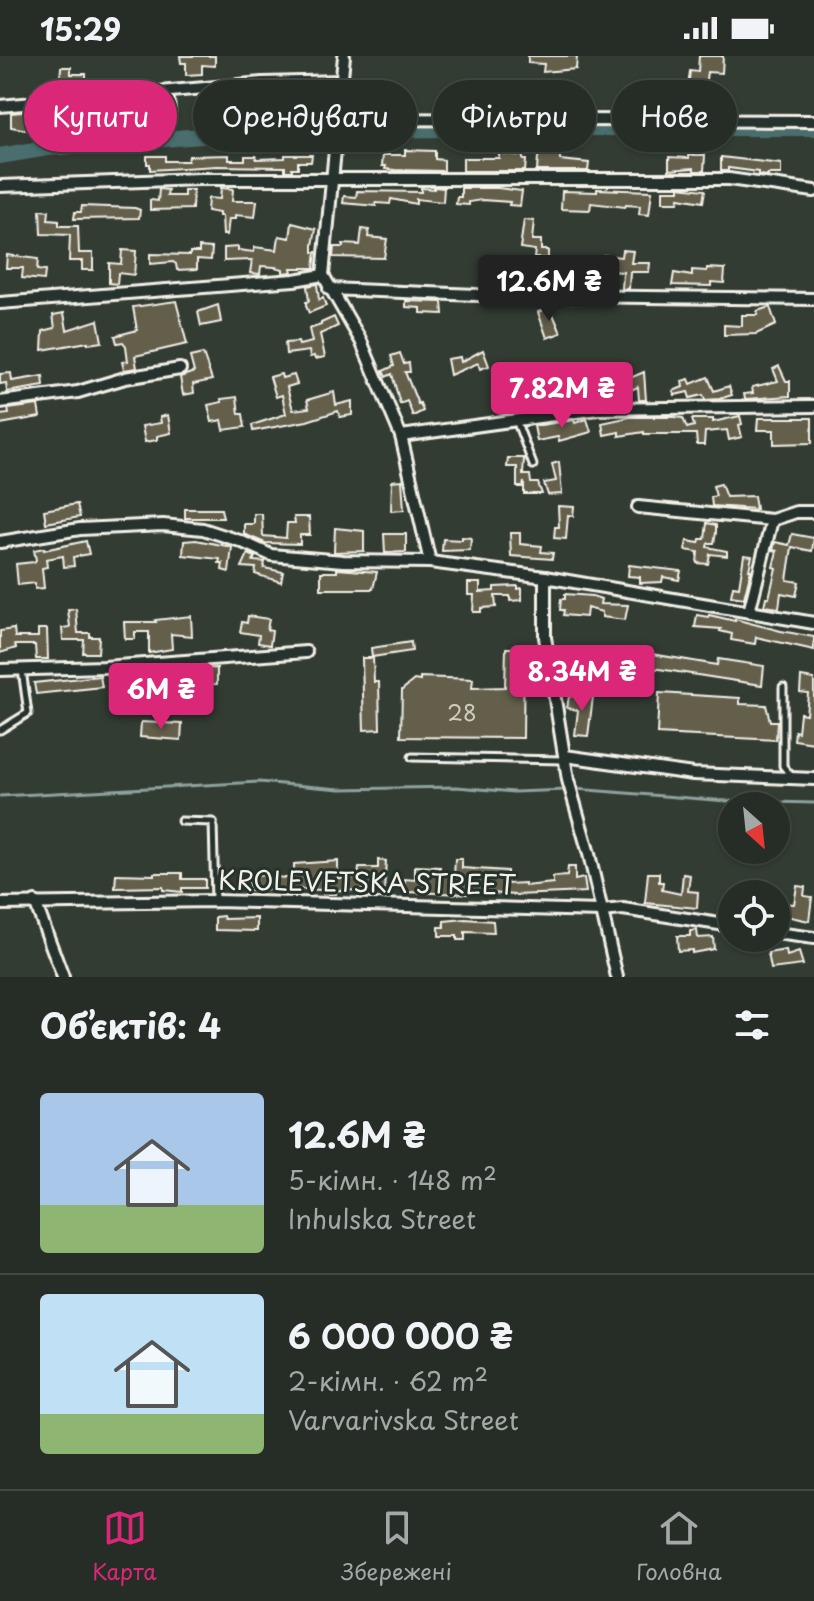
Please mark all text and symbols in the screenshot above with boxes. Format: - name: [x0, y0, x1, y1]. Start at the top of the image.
- text: 15:29: [40, 6, 121, 51]
- chip: Купити: [24, 80, 177, 152]
- chip: Орендувати: [193, 80, 417, 152]
- chip: Фільтри: [433, 80, 596, 152]
- chip: Нове: [612, 80, 737, 152]
- pin: 12.6M ₴: [475, 255, 623, 323]
- text: 12.6M ₴: [496, 261, 602, 300]
- pin: 7.82M ₴: [488, 362, 636, 430]
- text: 7.82M ₴: [509, 368, 615, 407]
- pin: 8.34M ₴: [508, 645, 656, 713]
- text: 8.34M ₴: [528, 651, 636, 690]
- pin: 6M ₴: [114, 663, 208, 731]
- text: 6M ₴: [127, 669, 195, 708]
- house number: 28: [447, 695, 477, 728]
- north arrow: [718, 792, 790, 864]
- map controls: [718, 792, 790, 952]
- street label: KROLEVETSKA STREET: [218, 859, 516, 904]
- button: locate: [718, 880, 790, 952]
- text: Об’єктів: 4: [40, 999, 221, 1051]
- icon: filters: [730, 1003, 774, 1047]
- text: 12.6M ₴: [288, 1108, 426, 1160]
- icon: home: [104, 1125, 200, 1221]
- text: 5-кімн. · 148 m²: [288, 1160, 497, 1199]
- text: Inhulska Street: [288, 1199, 476, 1238]
- text: 6 000 000 ₴: [288, 1309, 513, 1361]
- icon: home: [104, 1326, 200, 1422]
- text: 2-кімн. · 62 m²: [288, 1361, 488, 1400]
- text: Varvarivska Street: [288, 1400, 519, 1439]
- tab: Карта: [92, 1506, 157, 1587]
- tab: Збережені: [341, 1506, 452, 1587]
- tab: Головна: [636, 1506, 722, 1587]

